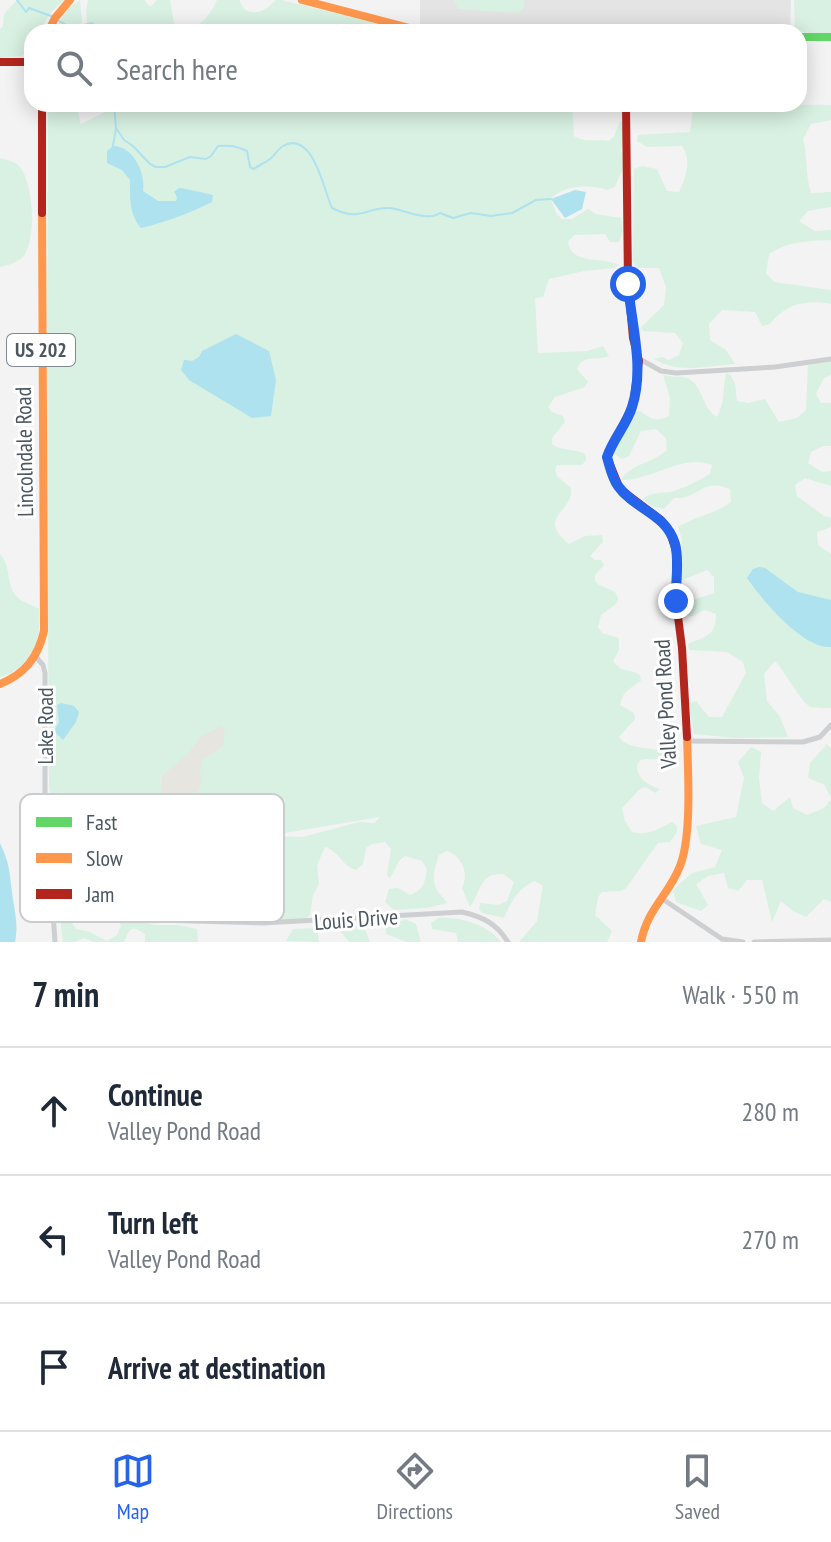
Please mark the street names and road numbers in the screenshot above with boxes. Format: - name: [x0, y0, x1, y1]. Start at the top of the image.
- road number: US 202: [7, 334, 75, 366]
- street label: Lincolndale Road: [9, 387, 39, 517]
- street label: Valley Pond Road: [648, 639, 682, 770]
- street label: Lake Road: [31, 687, 59, 765]
- street label: Louis Drive: [313, 902, 399, 936]

